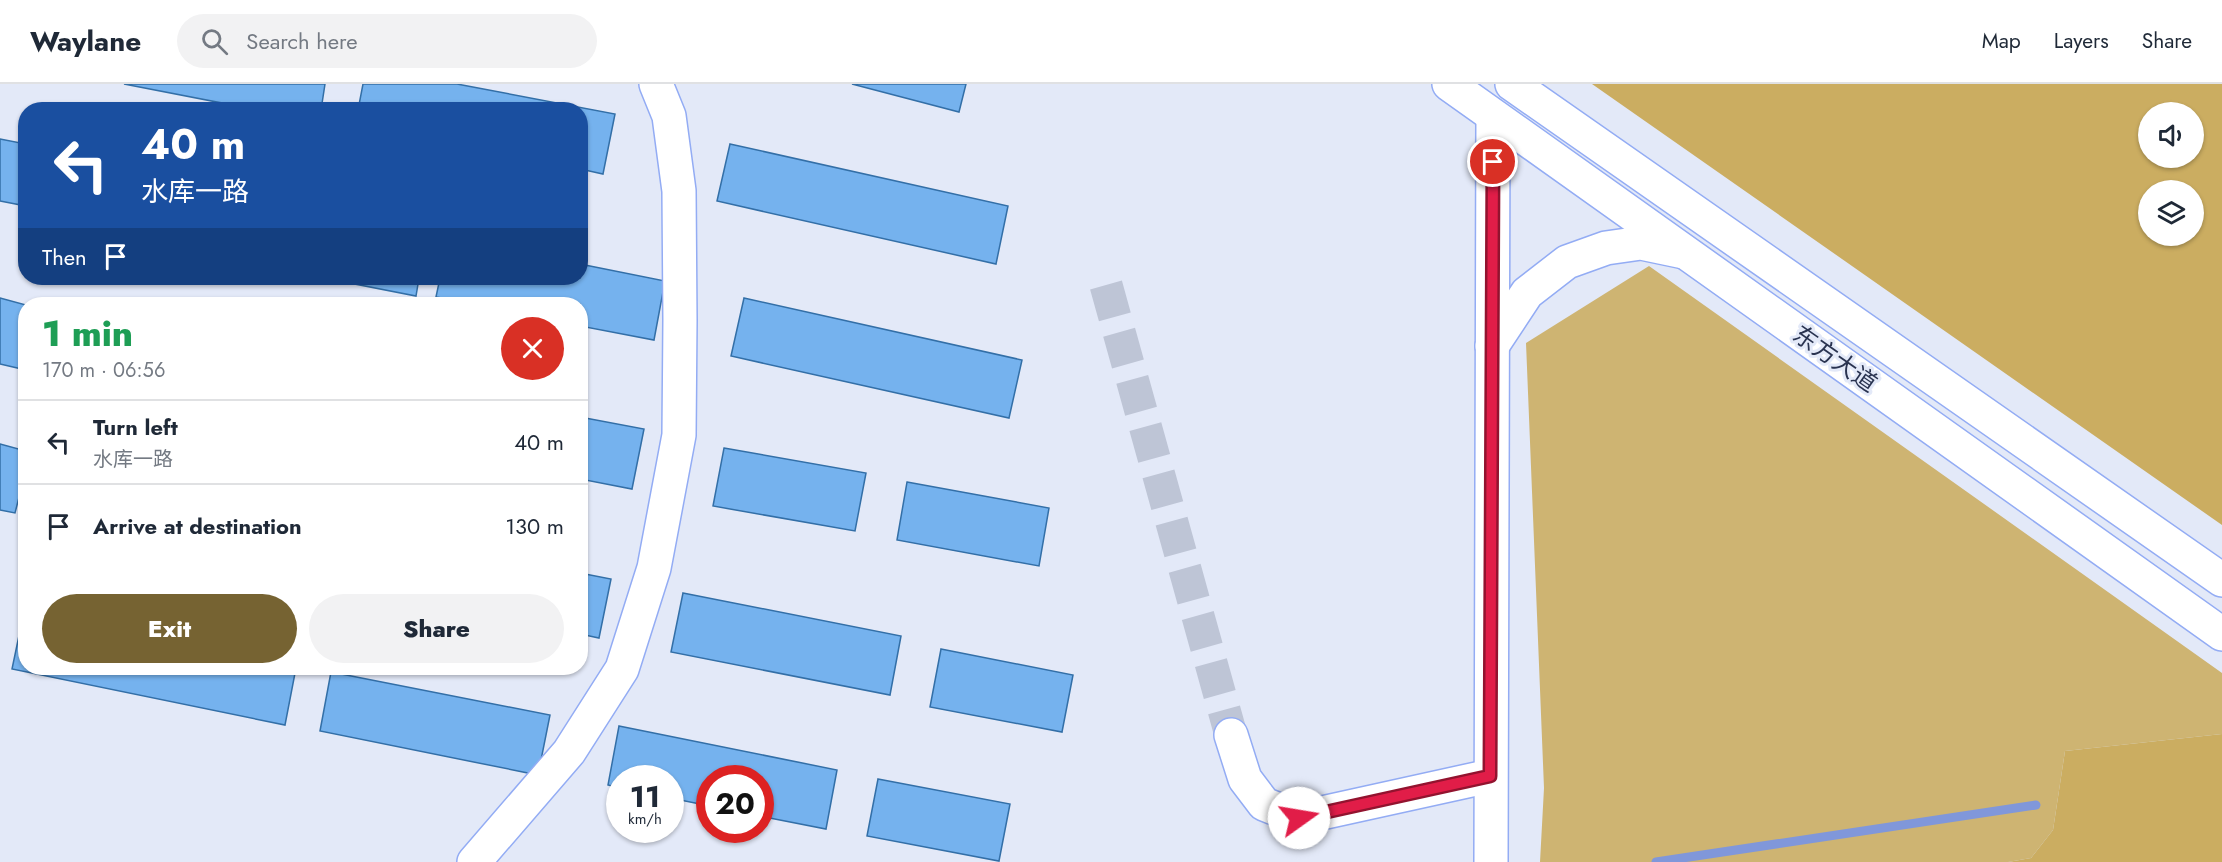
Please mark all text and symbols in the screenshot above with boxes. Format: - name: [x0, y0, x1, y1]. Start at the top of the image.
- search box: [177, 14, 597, 68]
- text: Waylane: [30, 21, 141, 62]
- icon: search: [198, 25, 231, 58]
- text: Search here: [246, 25, 358, 57]
- text: Map: [1982, 26, 2021, 56]
- text: Layers: [2054, 26, 2109, 56]
- text: Share: [2142, 26, 2192, 56]
- map controls: [2138, 102, 2204, 246]
- button: sound: [2138, 102, 2204, 168]
- text: 40 m: [141, 114, 245, 175]
- icon: left: [42, 126, 120, 204]
- pin: [1467, 136, 1518, 187]
- icon: arrive: [1476, 145, 1509, 178]
- text: 水库一路: [141, 172, 249, 211]
- button: layers: [2138, 180, 2204, 246]
- icon: arrive: [99, 240, 132, 273]
- text: Then: [42, 241, 87, 273]
- text: 1 min: [42, 307, 133, 359]
- button: close: [501, 317, 564, 380]
- street label: 东方大道: [1786, 317, 1885, 400]
- text: 170 m · 06:56: [42, 356, 165, 385]
- text: Turn left: [93, 411, 178, 443]
- icon: left: [42, 426, 75, 459]
- text: 40 m: [514, 426, 564, 458]
- text: 水库一路: [93, 445, 173, 474]
- icon: arrive: [42, 510, 75, 543]
- text: Arrive at destination: [93, 510, 302, 542]
- text: 130 m: [505, 510, 564, 542]
- button: Exit: [42, 594, 297, 663]
- button: Share: [309, 594, 564, 663]
- speed limit sign: 20: [696, 765, 774, 843]
- text: 11: [630, 775, 660, 818]
- position arrow: [1267, 786, 1331, 850]
- text: km/h: [628, 808, 662, 830]

